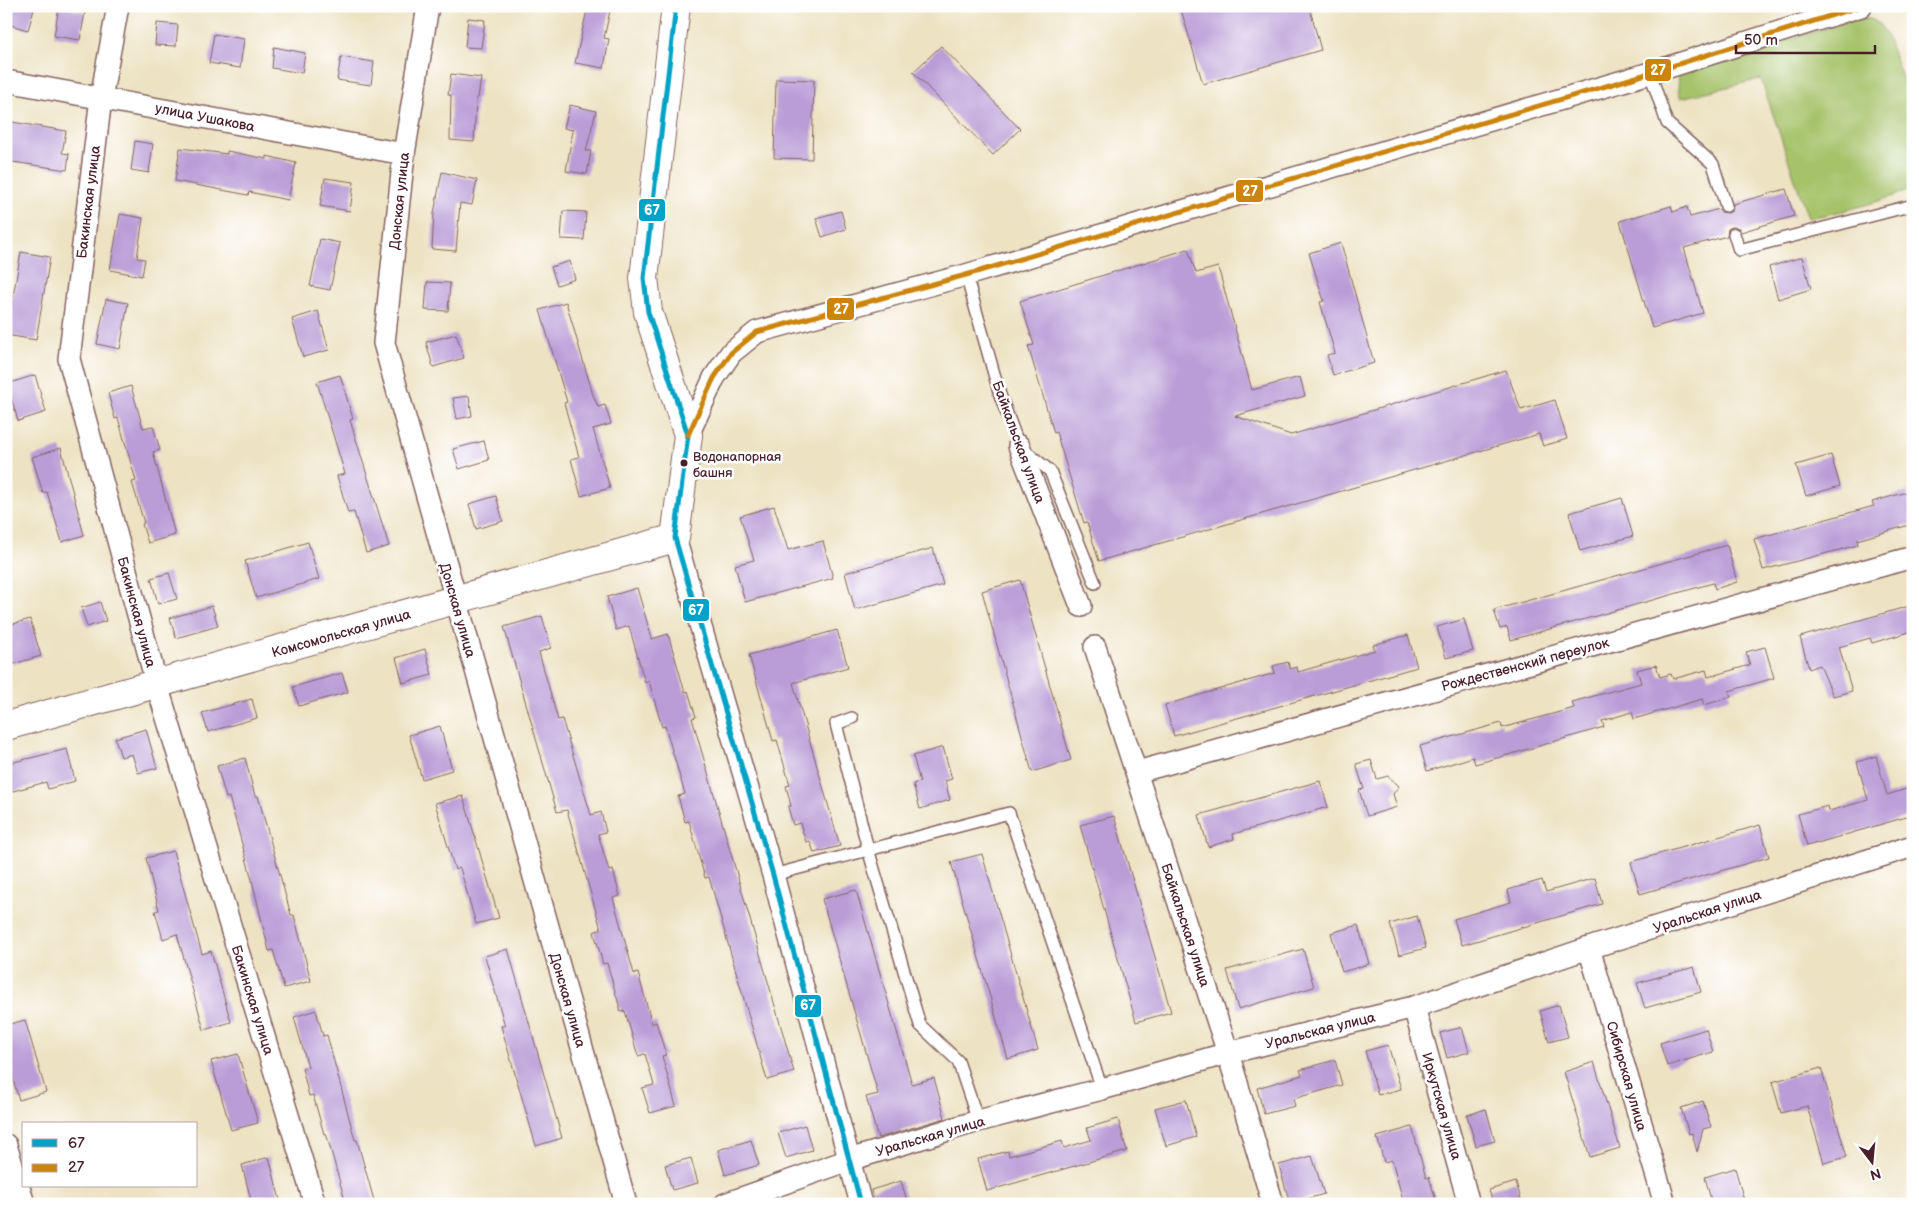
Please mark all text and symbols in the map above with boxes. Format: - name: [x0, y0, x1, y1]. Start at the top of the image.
- scale bar: [1736, 22, 1875, 54]
- text: 50 m: [1744, 31, 1778, 50]
- line badge: 27: [1644, 58, 1672, 82]
- text: 27: [1650, 62, 1666, 79]
- street label: улица Ушакова: [154, 100, 257, 136]
- street label: Бакинская улица: [73, 144, 104, 260]
- street label: Донская улица: [386, 151, 413, 251]
- line badge: 27: [1235, 179, 1264, 203]
- text: 27: [1242, 183, 1258, 200]
- line badge: 67: [638, 198, 666, 222]
- text: 67: [644, 202, 660, 219]
- line badge: 27: [826, 297, 855, 321]
- text: 27: [833, 301, 849, 318]
- street label: Байкальская улица: [988, 379, 1049, 506]
- place label: Водонапорная башня: [693, 449, 781, 481]
- marker: Водонапорная башня: [679, 458, 689, 468]
- street label: Бакинская улица: [114, 555, 160, 670]
- street label: Донская улица: [436, 561, 479, 660]
- line badge: 67: [682, 598, 710, 622]
- text: 67: [688, 602, 704, 619]
- street label: Комсомольская улица: [270, 605, 413, 661]
- street label: Рождественский переулок: [1439, 634, 1611, 695]
- street label: Байкальская улица: [1158, 861, 1214, 990]
- street label: Уральская улица: [1651, 886, 1764, 937]
- street label: Бакинская улица: [228, 943, 277, 1058]
- street label: Донская улица: [546, 951, 589, 1050]
- line badge: 67: [794, 994, 822, 1018]
- text: 67: [800, 997, 816, 1014]
- street label: Уральская улица: [1263, 1008, 1378, 1052]
- street label: Сибирская улица: [1603, 1019, 1651, 1134]
- street label: Иркутская улица: [1418, 1050, 1465, 1163]
- street label: Уральская улица: [874, 1113, 987, 1160]
- legend: [22, 1122, 198, 1188]
- text: 67: [68, 1134, 85, 1153]
- north arrow: [1846, 1138, 1896, 1188]
- text: 27: [68, 1158, 85, 1177]
- text: N: [1868, 1164, 1883, 1184]

